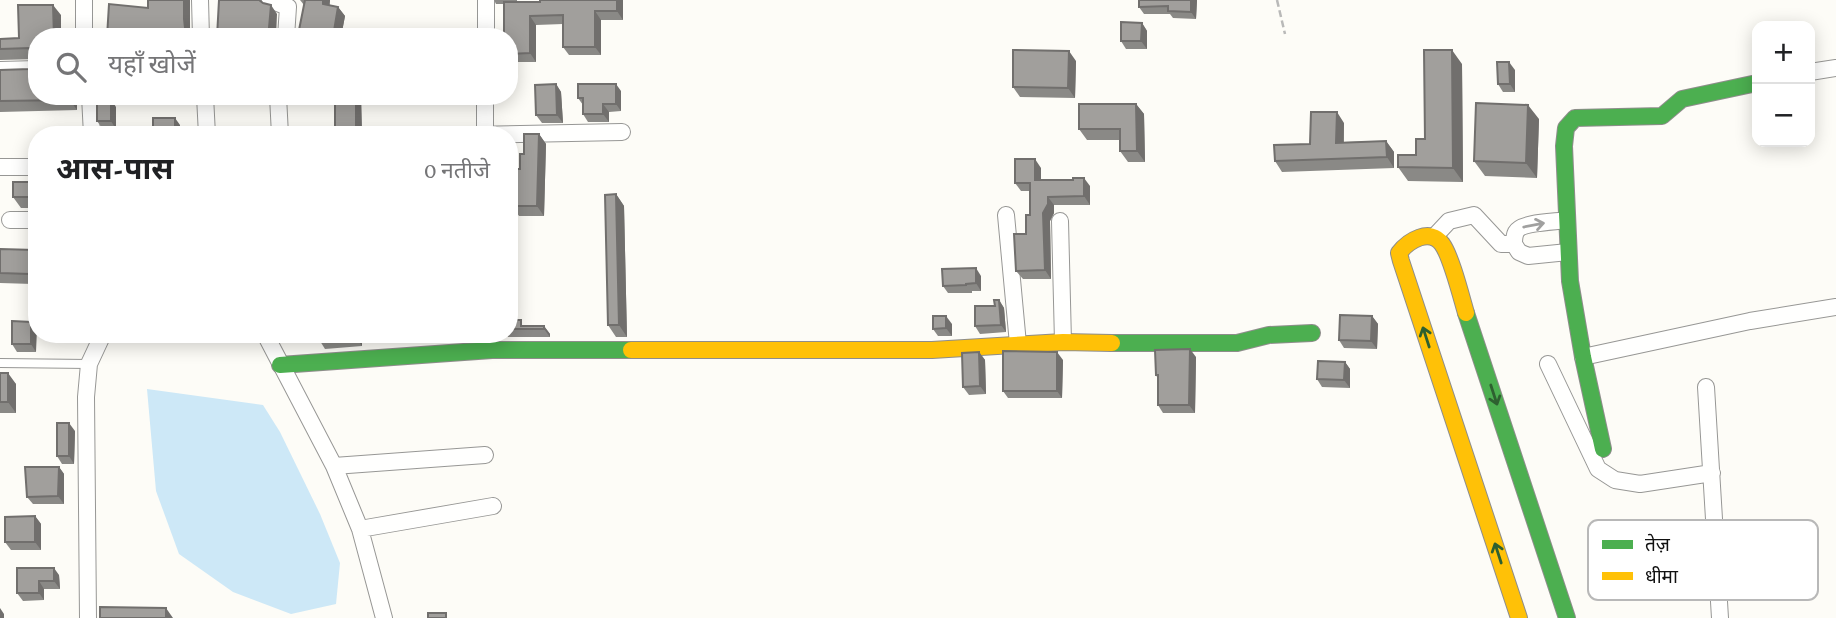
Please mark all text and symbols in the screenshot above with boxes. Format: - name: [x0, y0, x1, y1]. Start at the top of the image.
- map controls: [1752, 21, 1815, 147]
- button: +: [1752, 21, 1815, 84]
- search box: [28, 28, 518, 105]
- icon: search: [52, 48, 90, 86]
- text: यहाँ खोजें: [108, 50, 196, 79]
- button: −: [1752, 84, 1815, 147]
- text: आस-पास: [56, 152, 173, 185]
- text: 0 नतीजे: [424, 157, 490, 183]
- one-way arrow: [1522, 218, 1545, 231]
- one-way arrow: [1419, 327, 1431, 349]
- one-way arrow: [1489, 384, 1501, 406]
- legend: [1588, 520, 1818, 600]
- text: तेज़: [1645, 533, 1671, 555]
- one-way arrow: [1491, 542, 1504, 564]
- text: धीमा: [1645, 566, 1679, 587]

